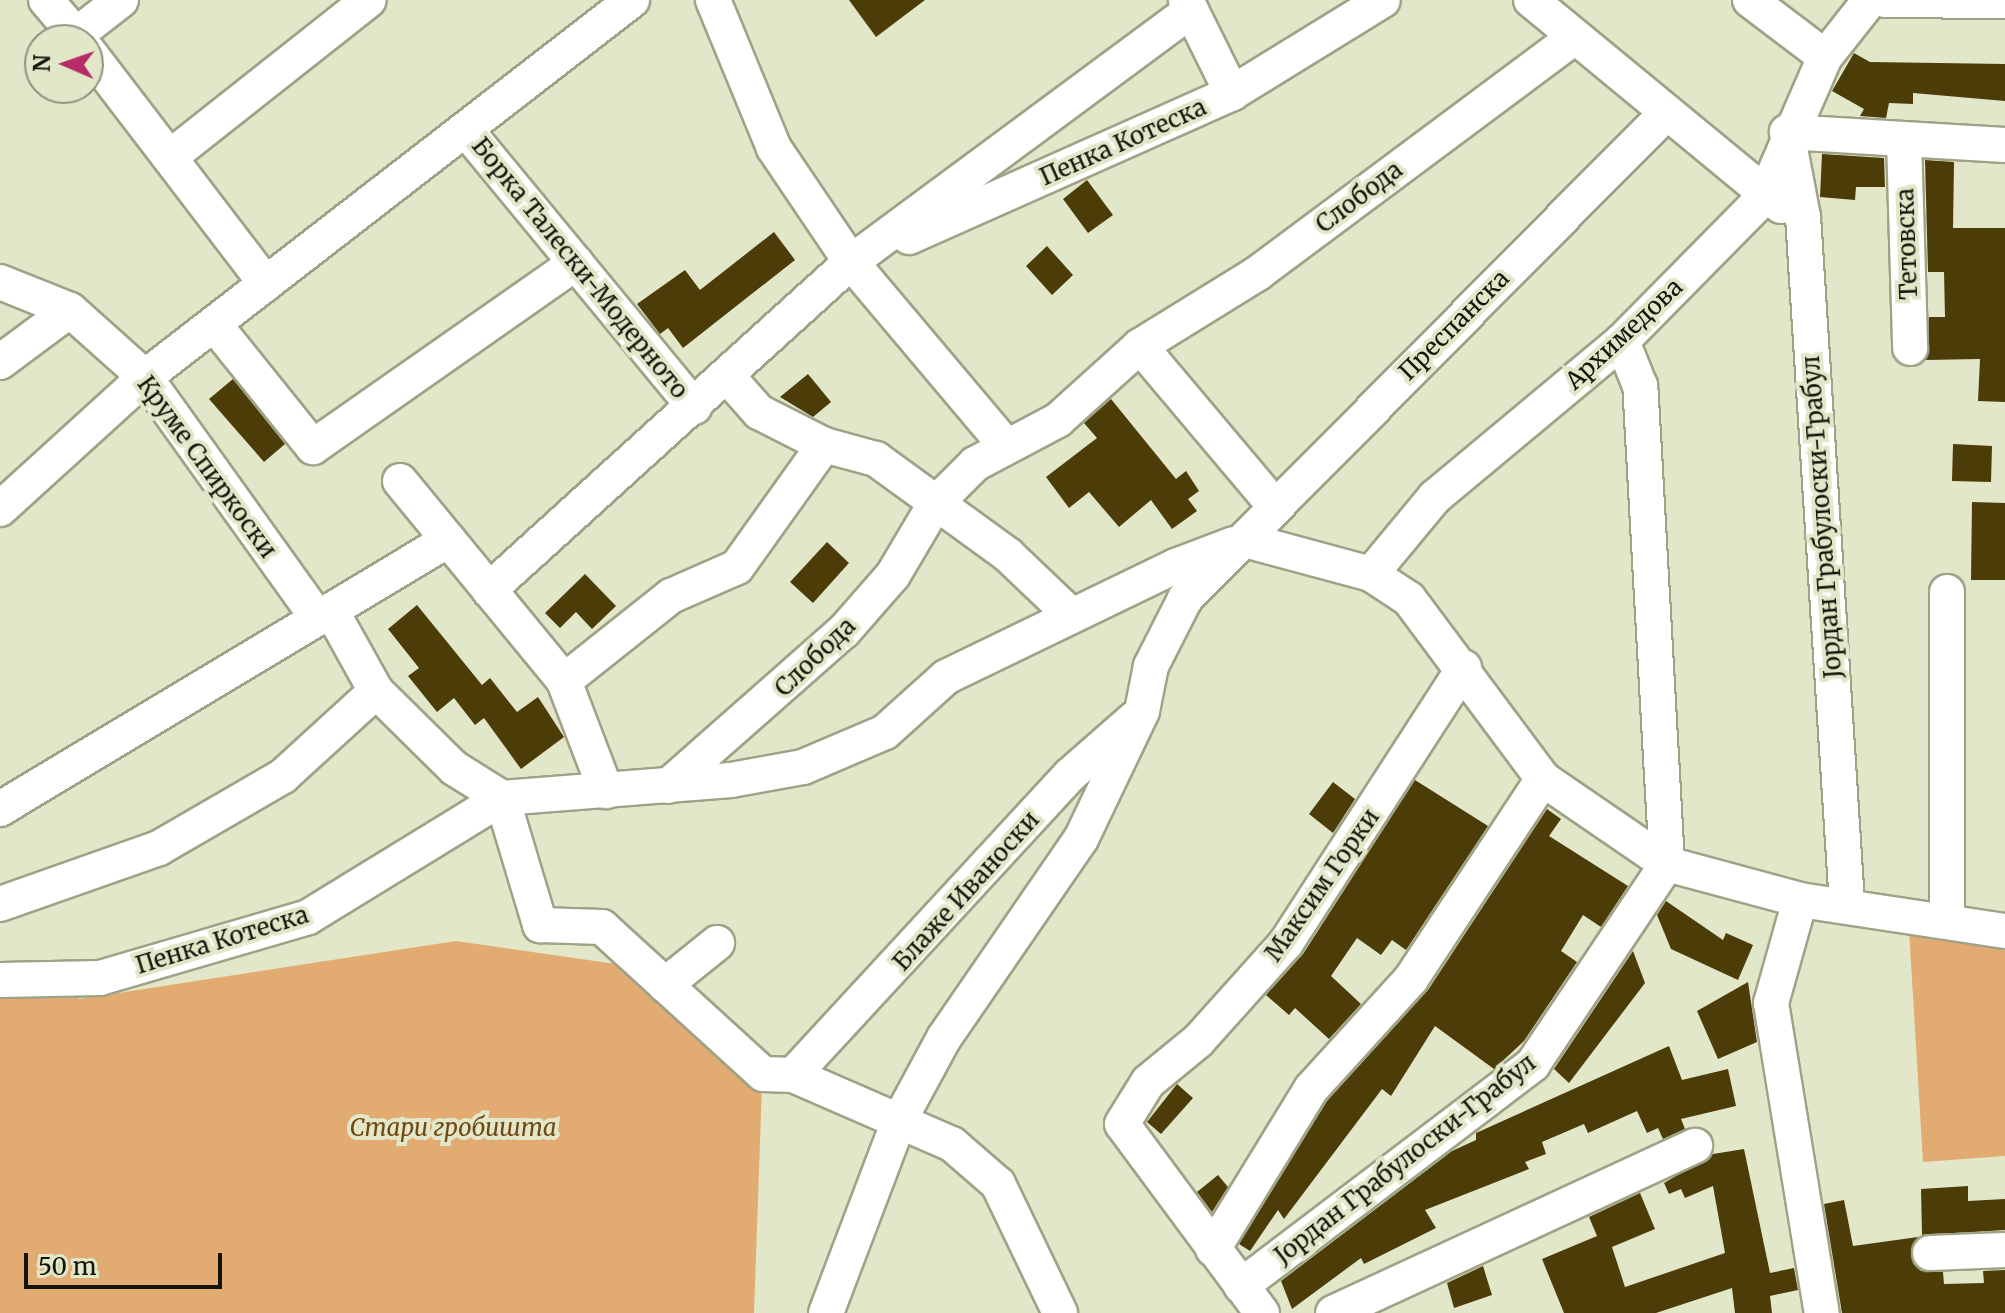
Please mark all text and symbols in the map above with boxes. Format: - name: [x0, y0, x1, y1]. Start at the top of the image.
- north arrow: [24, 24, 104, 104]
- text: N: [28, 54, 56, 72]
- street label: Пенка Котеска: [1035, 92, 1211, 192]
- street label: Борка Талески-Модерното: [466, 132, 694, 404]
- street label: Слобода: [1310, 155, 1408, 239]
- street label: Тетовска: [1891, 188, 1923, 300]
- street label: Преспанска: [1393, 264, 1515, 386]
- street label: Архимедова: [1560, 272, 1688, 396]
- street label: Јордан Грабулоски-Грабул: [1796, 355, 1848, 679]
- street label: Круме Спиркоски: [131, 370, 283, 564]
- street label: Слобода: [769, 612, 861, 702]
- street label: Максим Горки: [1259, 803, 1385, 967]
- street label: Блаже Иваноски: [887, 805, 1045, 977]
- street label: Пенка Котеска: [132, 900, 312, 980]
- street label: Јордан Грабулоски-Грабул: [1269, 1048, 1541, 1270]
- park label: Стари гробишта: [350, 1114, 556, 1142]
- scale bar: [28, 1237, 226, 1287]
- text: 50 m: [38, 1251, 97, 1282]

